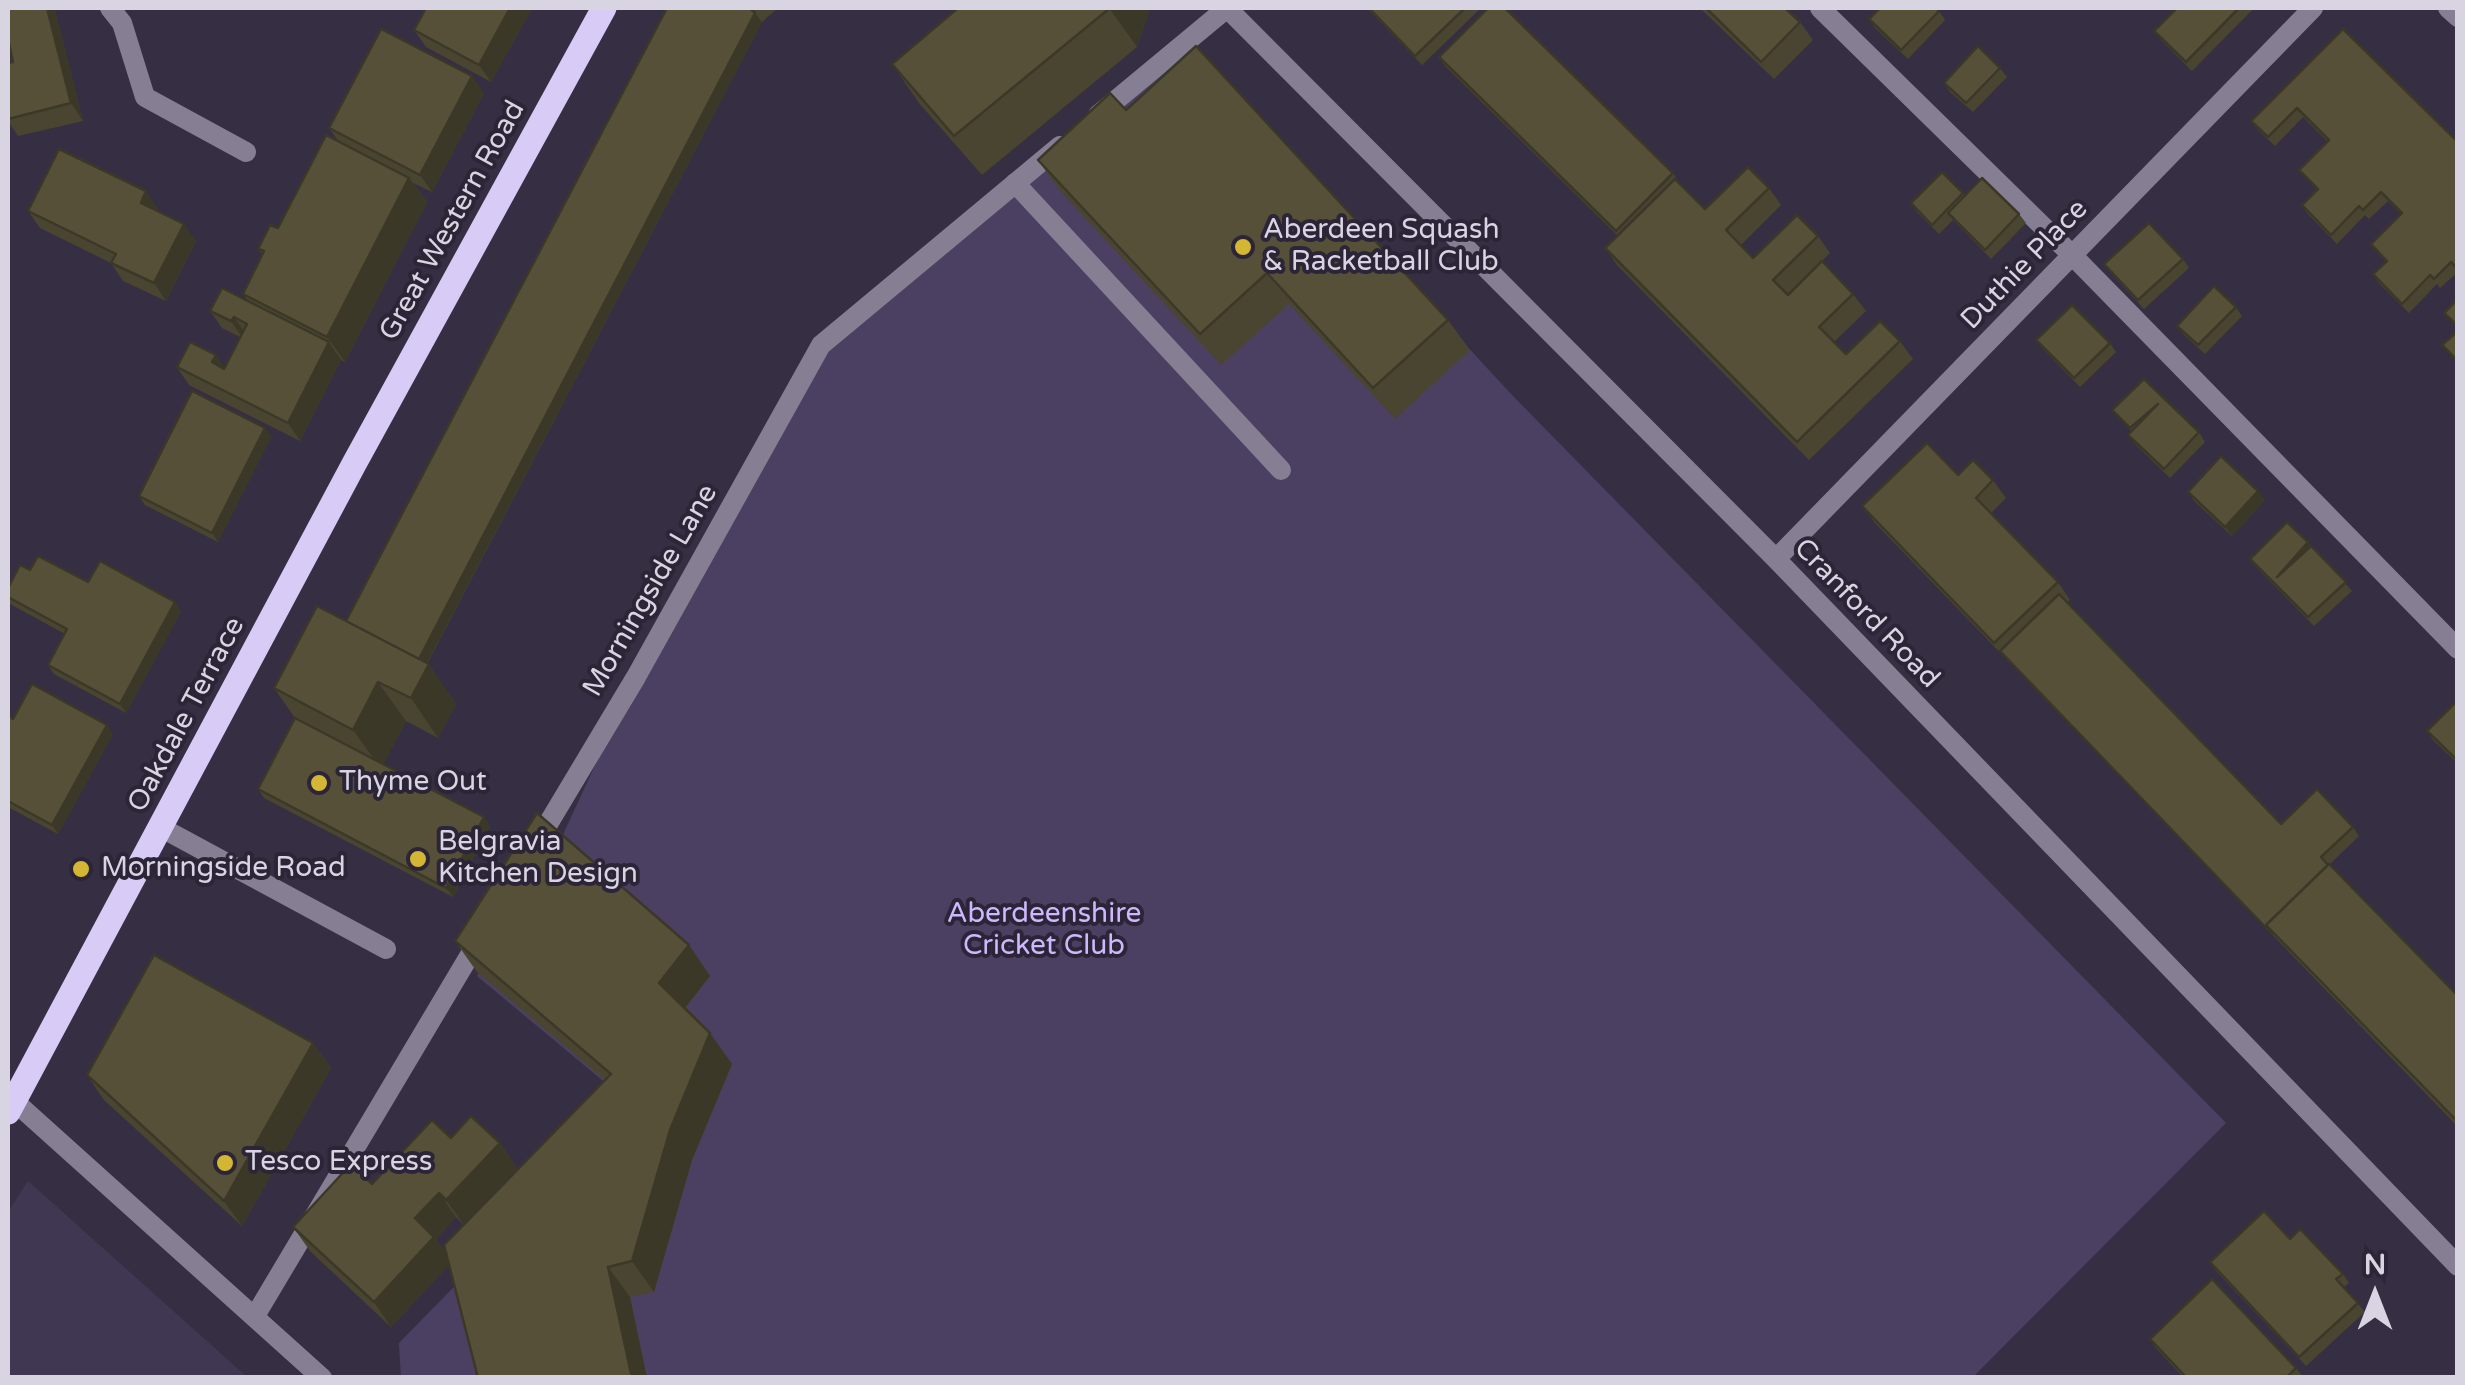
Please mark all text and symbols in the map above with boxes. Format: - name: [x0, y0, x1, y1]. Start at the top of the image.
- street label: Great Western Road: [373, 95, 533, 347]
- street label: Duthie Place: [1955, 193, 2095, 337]
- place label: Aberdeen Squash & Racketball Club: [1263, 214, 1499, 280]
- marker: Aberdeen Squash & Racketball Club: [1232, 236, 1254, 258]
- street label: Morningside Lane: [577, 479, 725, 703]
- street label: Cranford Road: [1786, 532, 1946, 696]
- street label: Oakdale Terrace: [122, 612, 252, 818]
- place label: Thyme Out: [339, 766, 487, 800]
- marker: Thyme Out: [308, 772, 330, 794]
- place label: Belgravia Kitchen Design: [438, 826, 638, 892]
- marker: Belgravia Kitchen Design: [407, 848, 429, 870]
- place label: Morningside Road: [101, 852, 346, 886]
- marker: Morningside Road: [70, 858, 92, 880]
- park label: Aberdeenshire Cricket Club: [947, 898, 1141, 964]
- place label: Tesco Express: [245, 1146, 432, 1180]
- marker: Tesco Express: [214, 1152, 236, 1174]
- north arrow: [2325, 1245, 2425, 1345]
- text: N: [2364, 1248, 2386, 1282]

